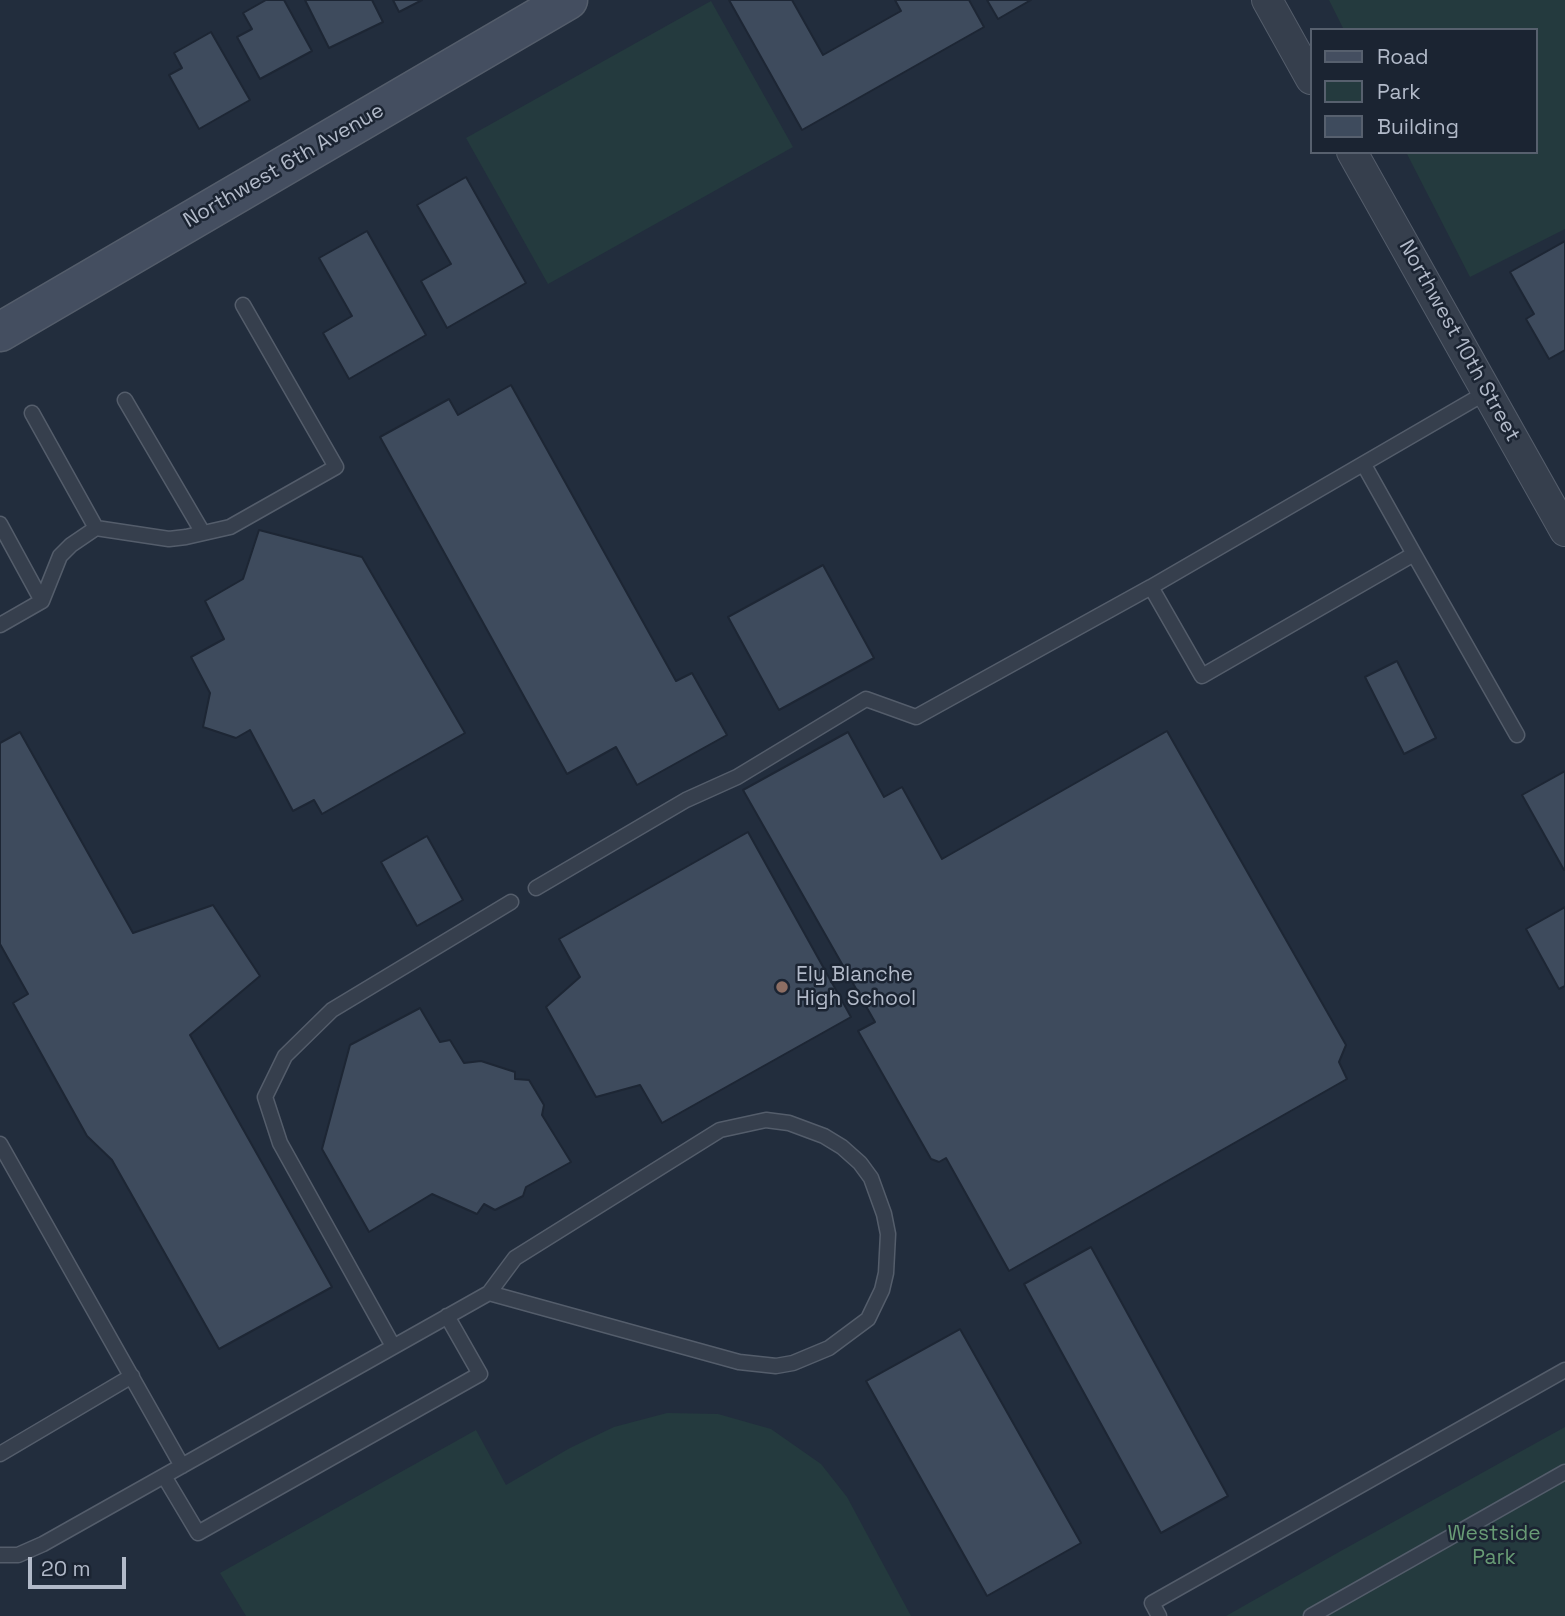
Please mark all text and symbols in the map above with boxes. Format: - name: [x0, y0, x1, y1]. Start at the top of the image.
- legend: [1310, 28, 1537, 154]
- text: Road: [1377, 43, 1429, 70]
- text: Park: [1377, 78, 1421, 105]
- street label: Northwest 6th Avenue: [179, 98, 389, 234]
- text: Building: [1377, 113, 1459, 140]
- street label: Northwest 10th Street: [1393, 236, 1525, 446]
- place label: Ely Blanche High School: [796, 962, 916, 1012]
- marker: Ely Blanche High School: [774, 979, 790, 995]
- park label: Westside Park: [1447, 1521, 1541, 1571]
- scale bar: [32, 1542, 130, 1586]
- text: 20 m: [41, 1555, 91, 1582]

